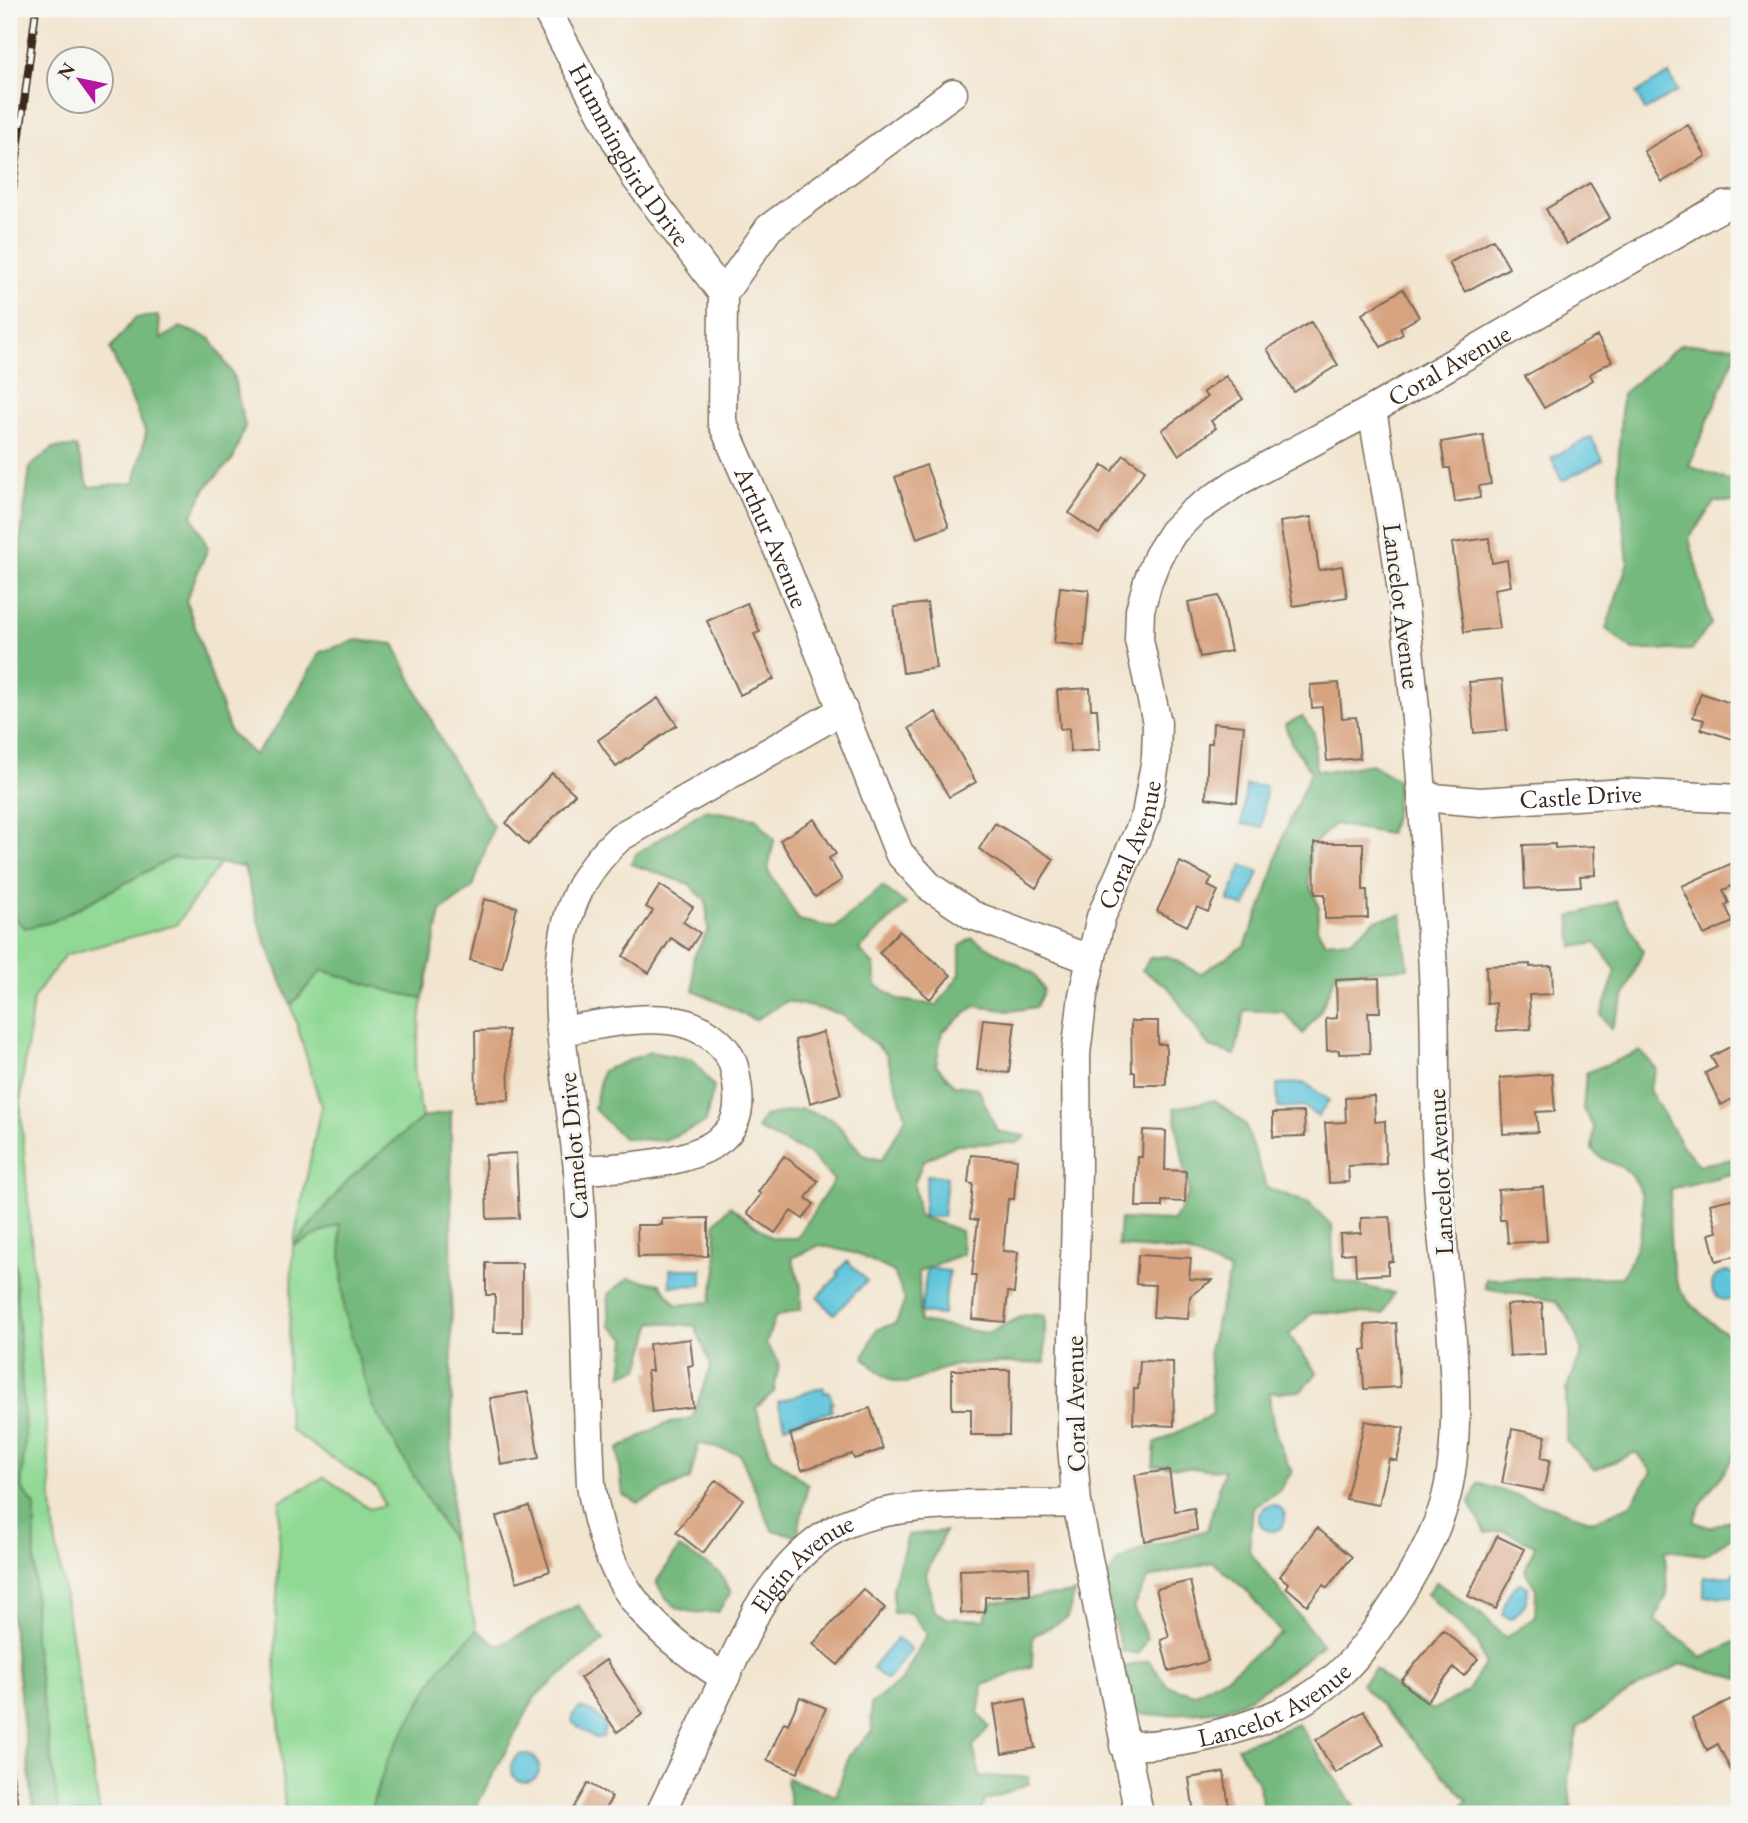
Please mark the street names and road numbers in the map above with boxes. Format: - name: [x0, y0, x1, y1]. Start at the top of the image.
- street label: Hummingbird Drive: [561, 57, 698, 253]
- street label: Coral Avenue: [1381, 316, 1516, 414]
- street label: Arthur Avenue: [726, 460, 817, 613]
- street label: Lancelot Avenue: [1375, 521, 1429, 691]
- street label: Castle Drive: [1518, 776, 1643, 817]
- street label: Coral Avenue: [1089, 778, 1169, 915]
- street label: Camelot Drive: [550, 1071, 596, 1221]
- street label: Lancelot Avenue: [1419, 1088, 1461, 1256]
- street label: Coral Avenue: [1057, 1335, 1093, 1473]
- street label: Elgin Avenue: [743, 1505, 859, 1619]
- street label: Lancelot Avenue: [1195, 1655, 1358, 1755]

